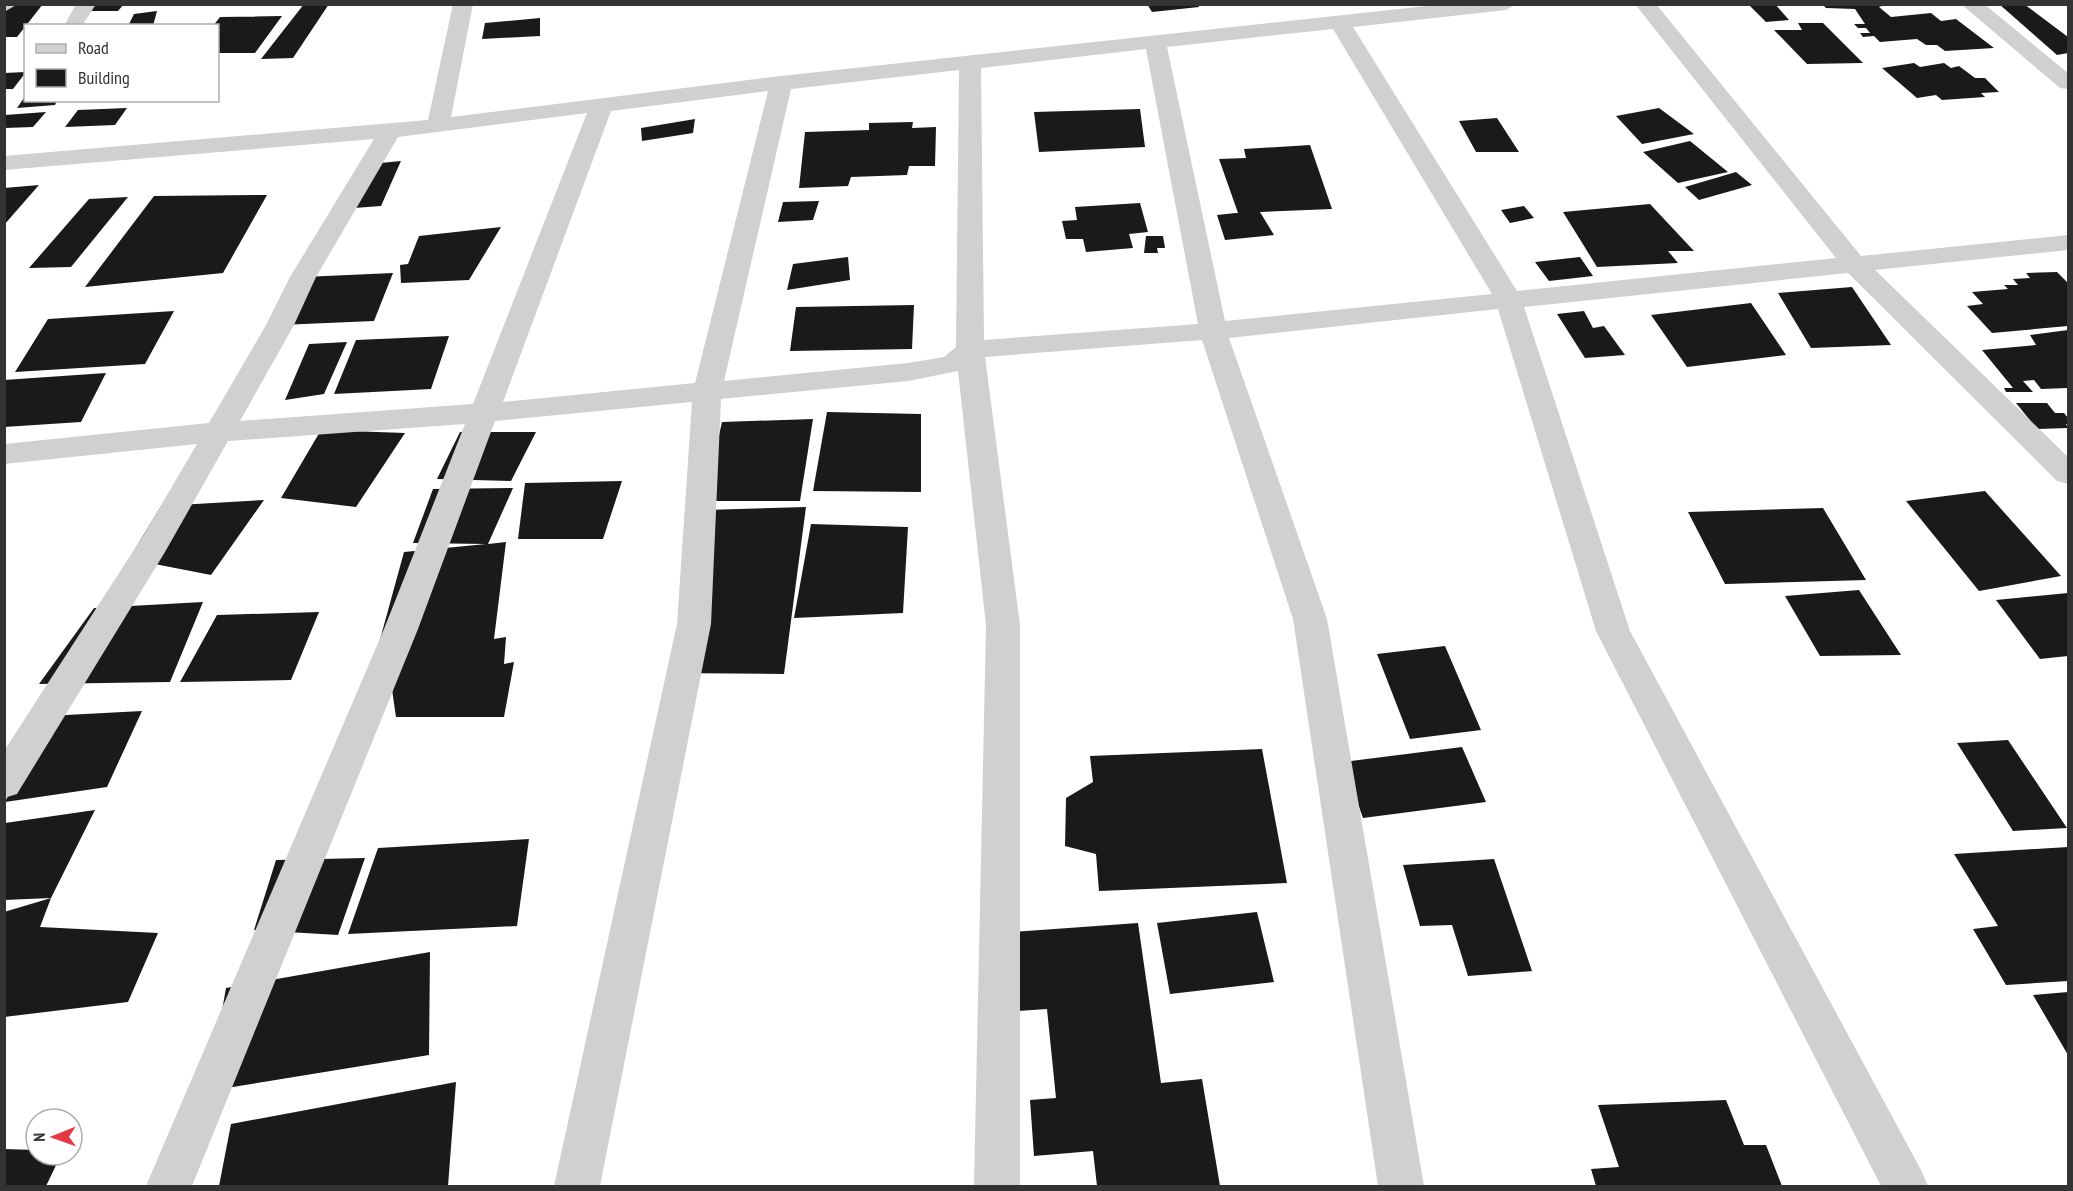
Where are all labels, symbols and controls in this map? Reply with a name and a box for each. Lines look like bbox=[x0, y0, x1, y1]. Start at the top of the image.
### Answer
legend bbox=[24, 24, 219, 102]
text: Road bbox=[78, 36, 109, 59]
text: Building bbox=[78, 66, 130, 89]
north arrow bbox=[24, 1107, 84, 1167]
text: N bbox=[29, 1133, 49, 1142]

